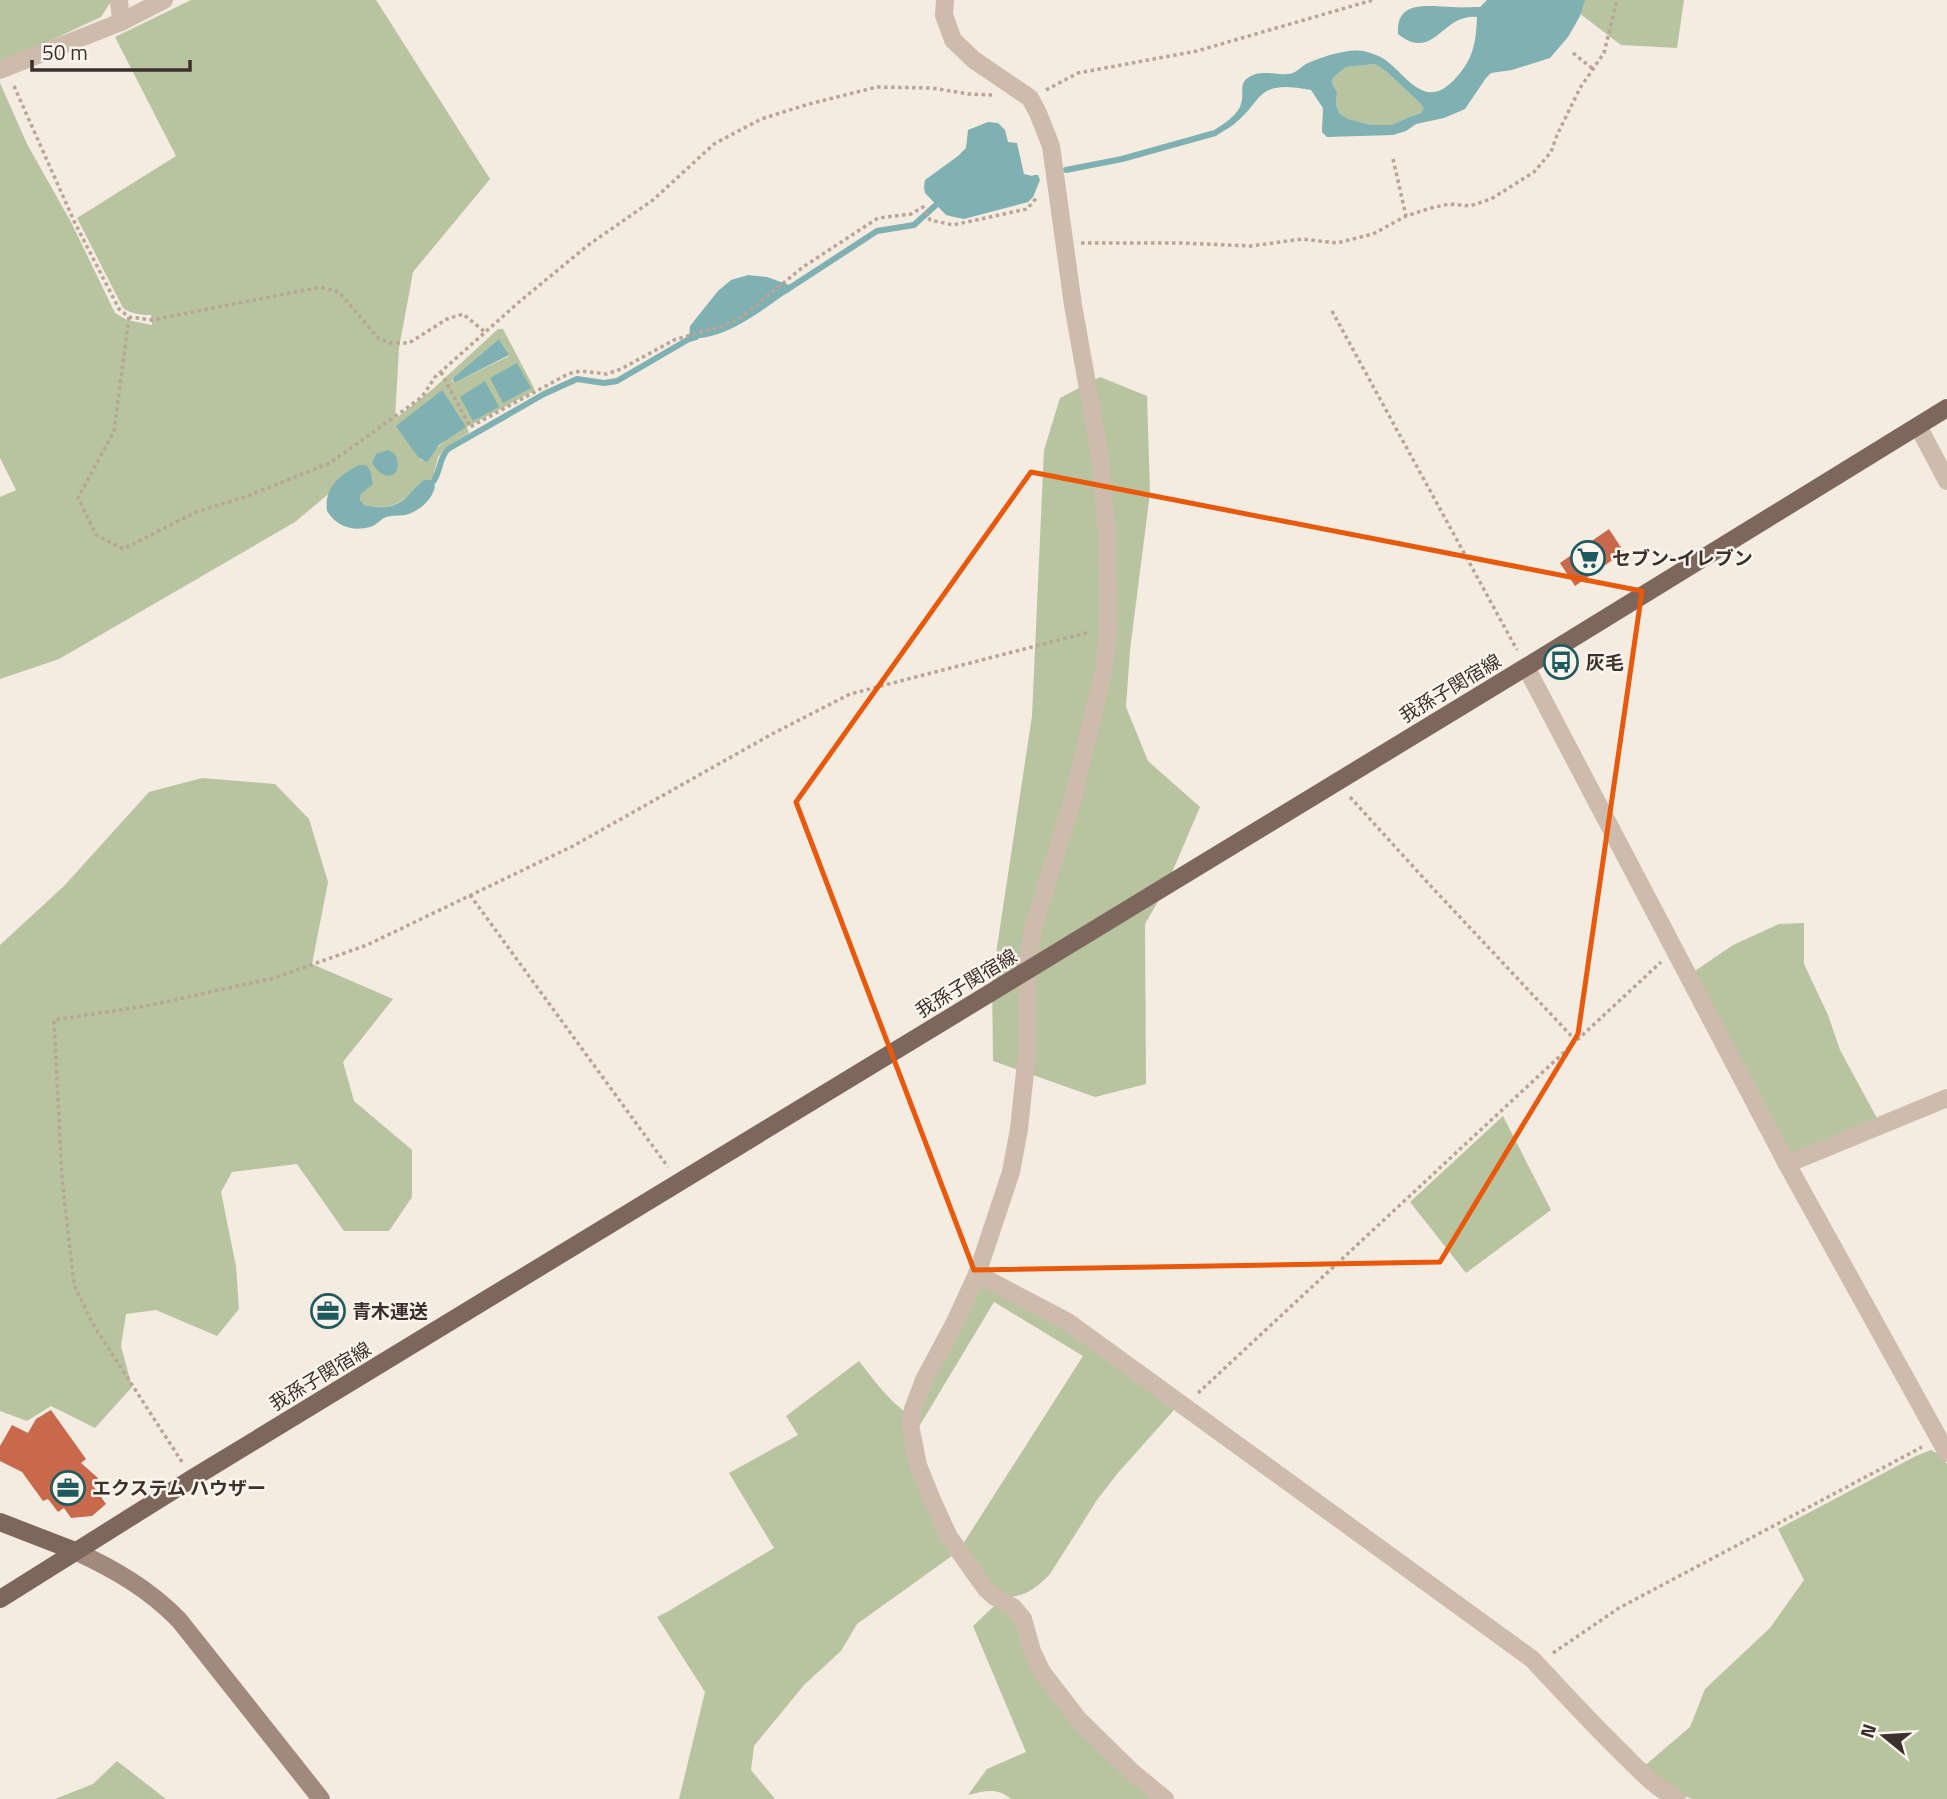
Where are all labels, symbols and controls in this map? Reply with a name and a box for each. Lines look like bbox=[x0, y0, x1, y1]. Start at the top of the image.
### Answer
scale bar bbox=[32, 28, 189, 72]
text: 50 m bbox=[42, 36, 88, 68]
supermarket icon: セブン-イレブン bbox=[1569, 539, 1607, 577]
place label: セブン-イレブン bbox=[1612, 543, 1753, 572]
bus stop icon: 灰毛 bbox=[1542, 643, 1580, 681]
street label: 我孫子関宿線 bbox=[1393, 646, 1506, 729]
place label: 灰毛 bbox=[1586, 647, 1624, 676]
street label: 我孫子関宿線 bbox=[909, 941, 1022, 1024]
office icon: 青木運送 bbox=[309, 1292, 347, 1330]
place label: 青木運送 bbox=[352, 1296, 428, 1325]
street label: 我孫子関宿線 bbox=[263, 1334, 376, 1417]
office icon: エクステム ハウザー bbox=[49, 1469, 87, 1507]
place label: エクステム ハウザー bbox=[92, 1473, 266, 1502]
north arrow bbox=[1849, 1701, 1919, 1771]
text: N bbox=[1852, 1720, 1883, 1741]

